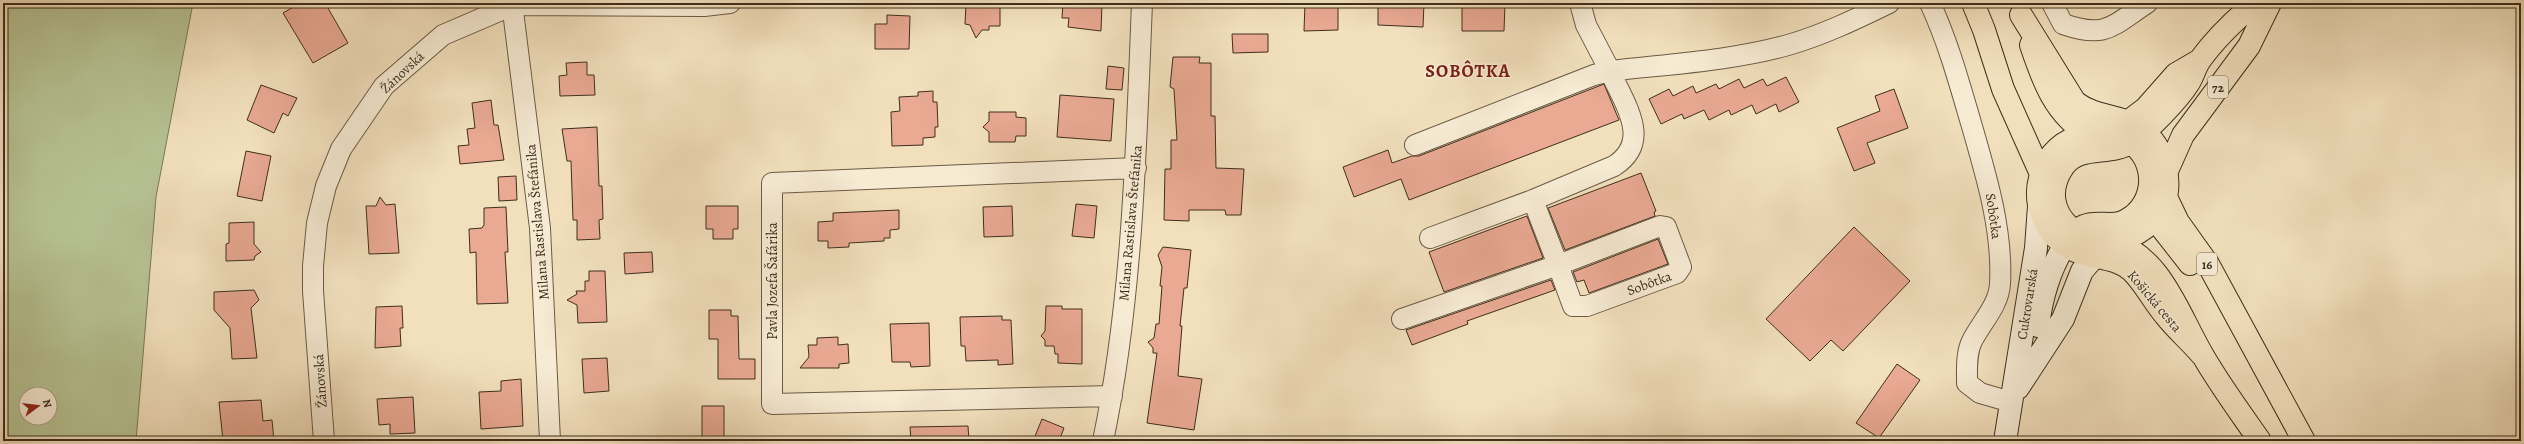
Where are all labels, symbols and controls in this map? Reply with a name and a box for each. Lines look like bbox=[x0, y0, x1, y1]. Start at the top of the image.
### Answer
street label: Žánovská bbox=[376, 47, 429, 98]
district label: SOBÔTKA bbox=[1425, 59, 1511, 83]
road number: 72 bbox=[2208, 76, 2228, 98]
street label: Milana Rastislava Štefánika bbox=[521, 143, 554, 301]
street label: Milana Rastislava Štefánika bbox=[1114, 144, 1147, 302]
street label: Sobôtka bbox=[1981, 192, 2006, 241]
street label: Pavla Jozefa Šafárika bbox=[763, 222, 782, 340]
road number: 16 bbox=[2197, 253, 2217, 275]
street label: Košická cesta bbox=[2123, 266, 2186, 337]
street label: Sobôtka bbox=[1624, 267, 1674, 300]
street label: Cukrovarská bbox=[2012, 267, 2043, 341]
street label: Žánovská bbox=[309, 353, 332, 409]
north arrow bbox=[18, 386, 58, 426]
text: N bbox=[39, 398, 55, 409]

